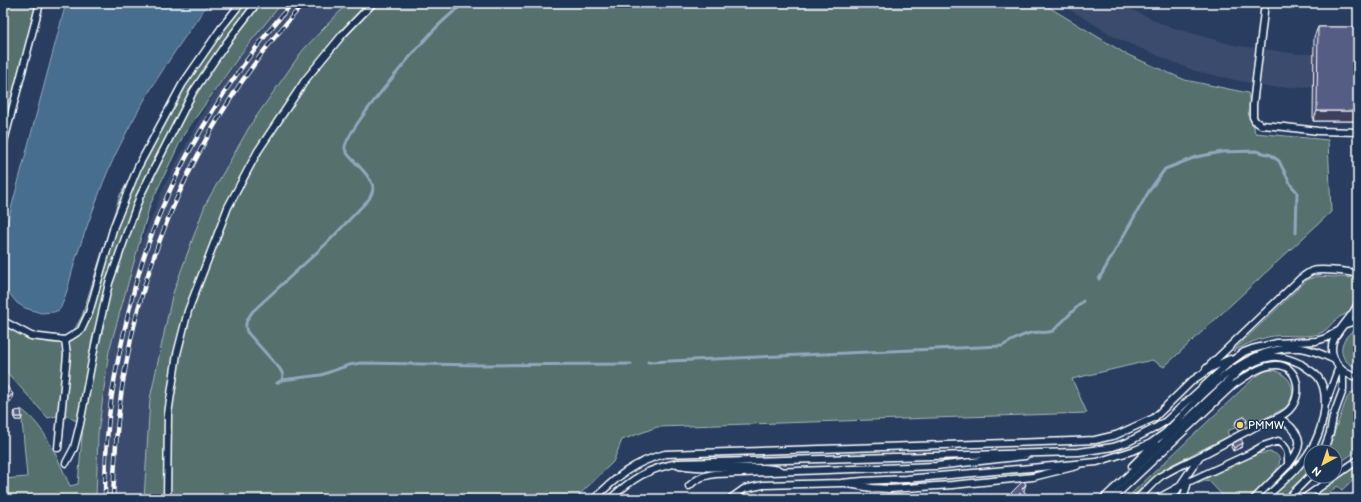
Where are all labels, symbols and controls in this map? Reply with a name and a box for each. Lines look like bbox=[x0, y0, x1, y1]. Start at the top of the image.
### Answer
place label: PMMW bbox=[1248, 419, 1284, 432]
marker: PMMW bbox=[1235, 420, 1245, 430]
north arrow bbox=[1303, 444, 1343, 484]
text: N bbox=[1310, 464, 1324, 479]

